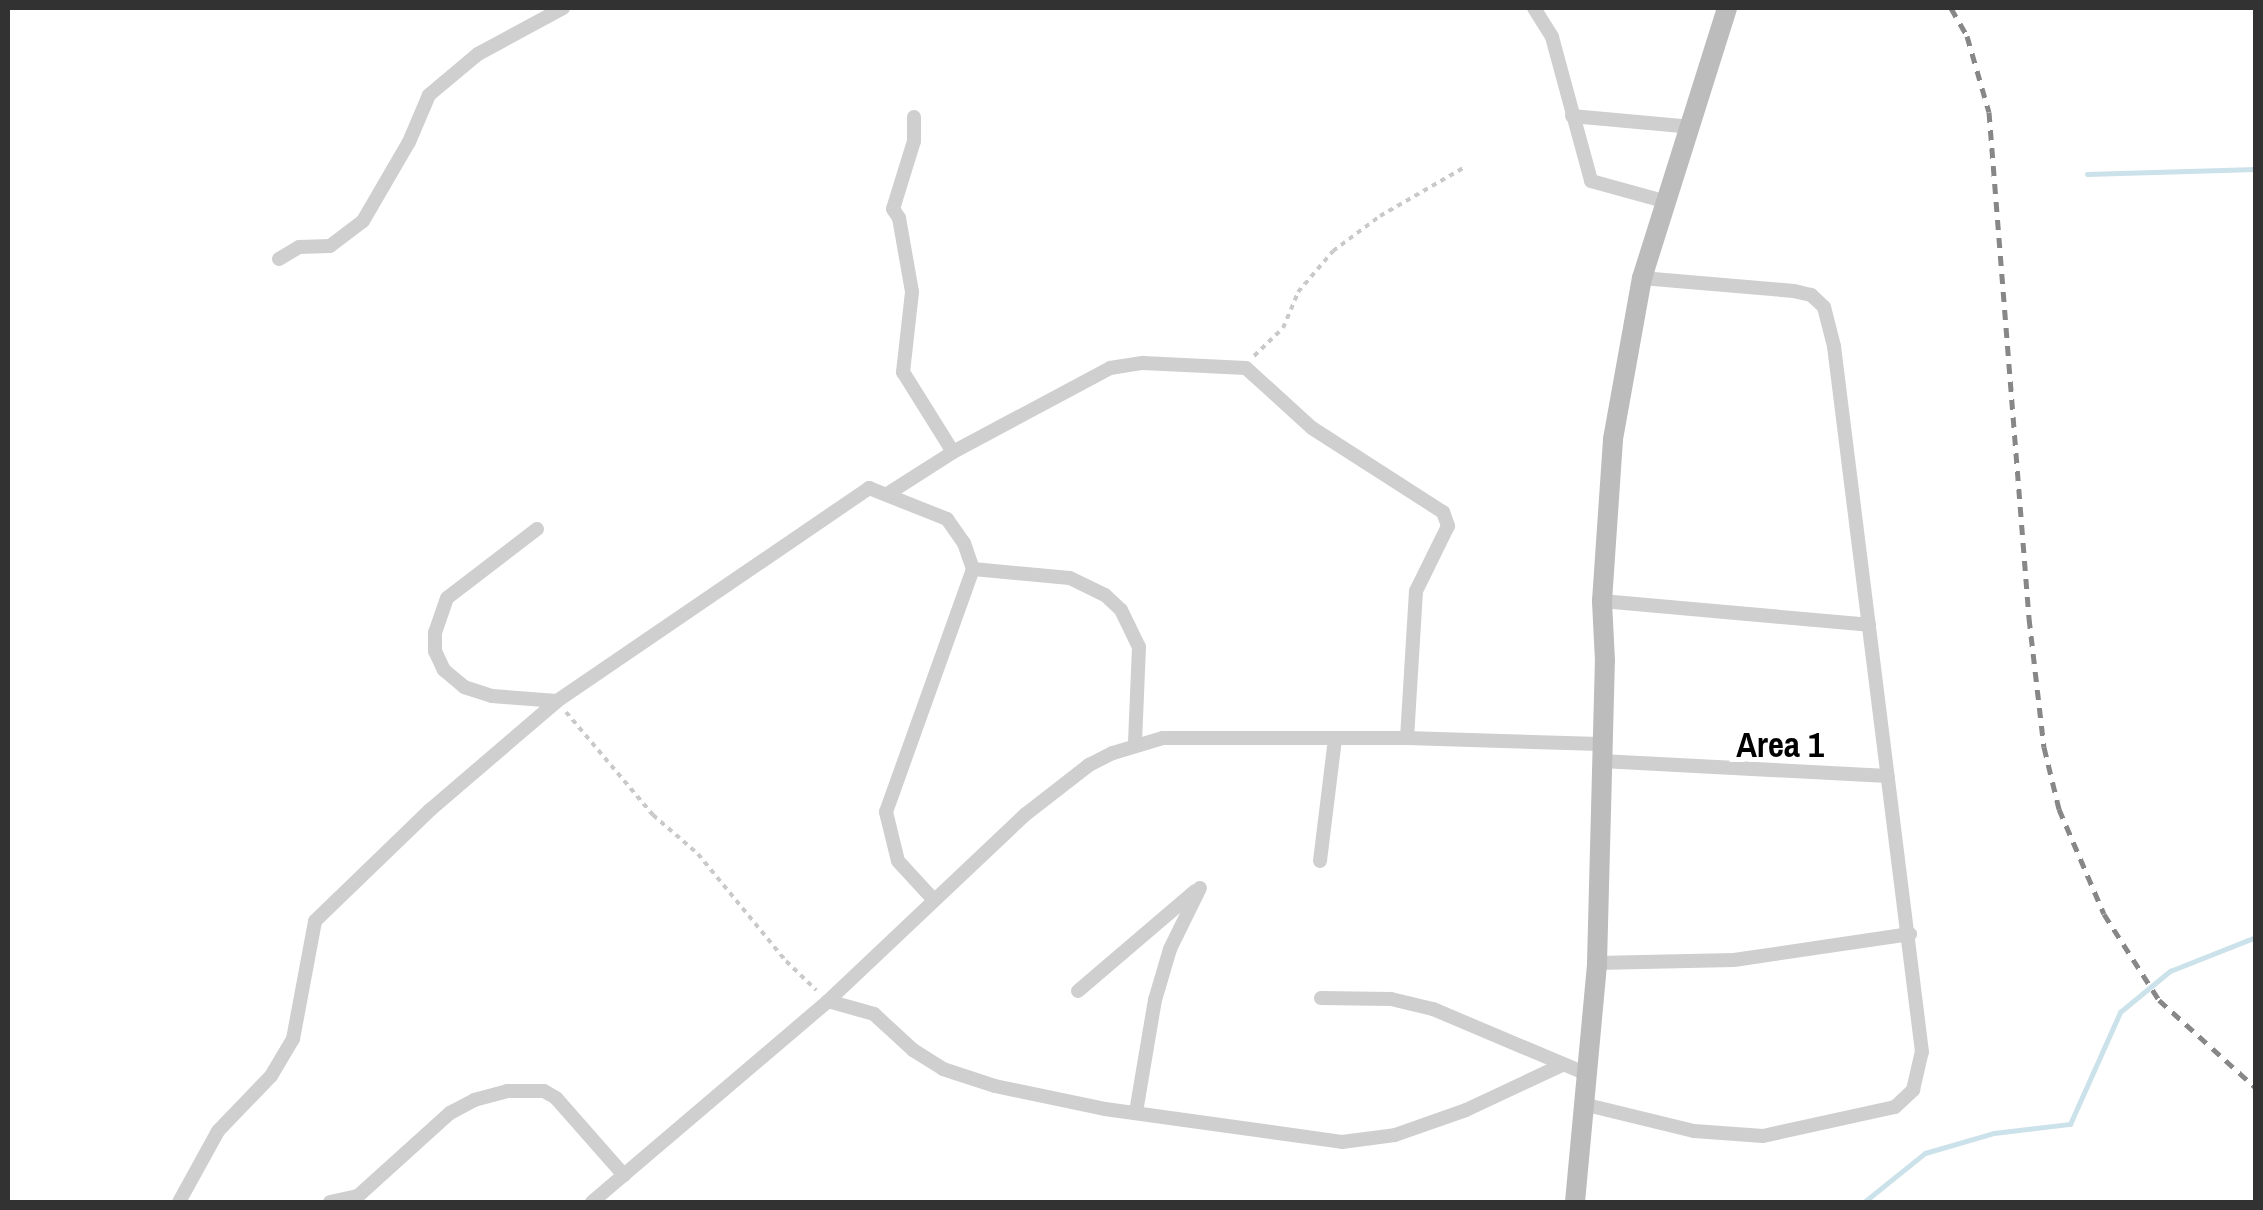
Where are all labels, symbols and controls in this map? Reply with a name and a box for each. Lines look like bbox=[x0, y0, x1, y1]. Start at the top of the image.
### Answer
district label: Area 1 bbox=[1736, 724, 1824, 766]

